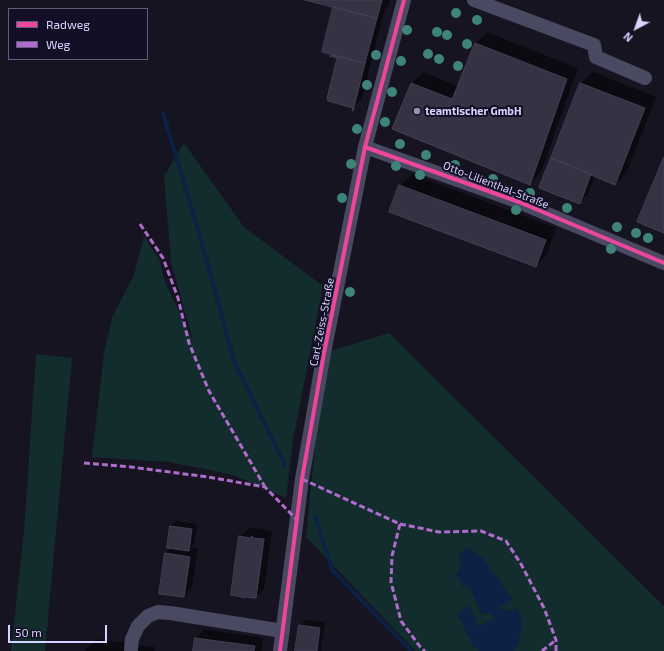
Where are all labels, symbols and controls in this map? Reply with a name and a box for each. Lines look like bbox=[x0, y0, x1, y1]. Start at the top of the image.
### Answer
legend bbox=[8, 8, 148, 60]
north arrow bbox=[616, 8, 656, 48]
text: Radweg bbox=[46, 17, 90, 31]
text: N bbox=[621, 30, 635, 45]
text: Weg bbox=[46, 37, 70, 51]
place label: teamtischer GmbH bbox=[425, 104, 522, 118]
marker: teamtischer GmbH bbox=[412, 106, 422, 116]
street label: Otto-Lilienthal-Straße bbox=[441, 159, 551, 211]
street label: Carl-Zeiss-Straße bbox=[307, 277, 337, 367]
scale bar bbox=[10, 617, 109, 643]
text: 50 m bbox=[15, 625, 42, 639]

